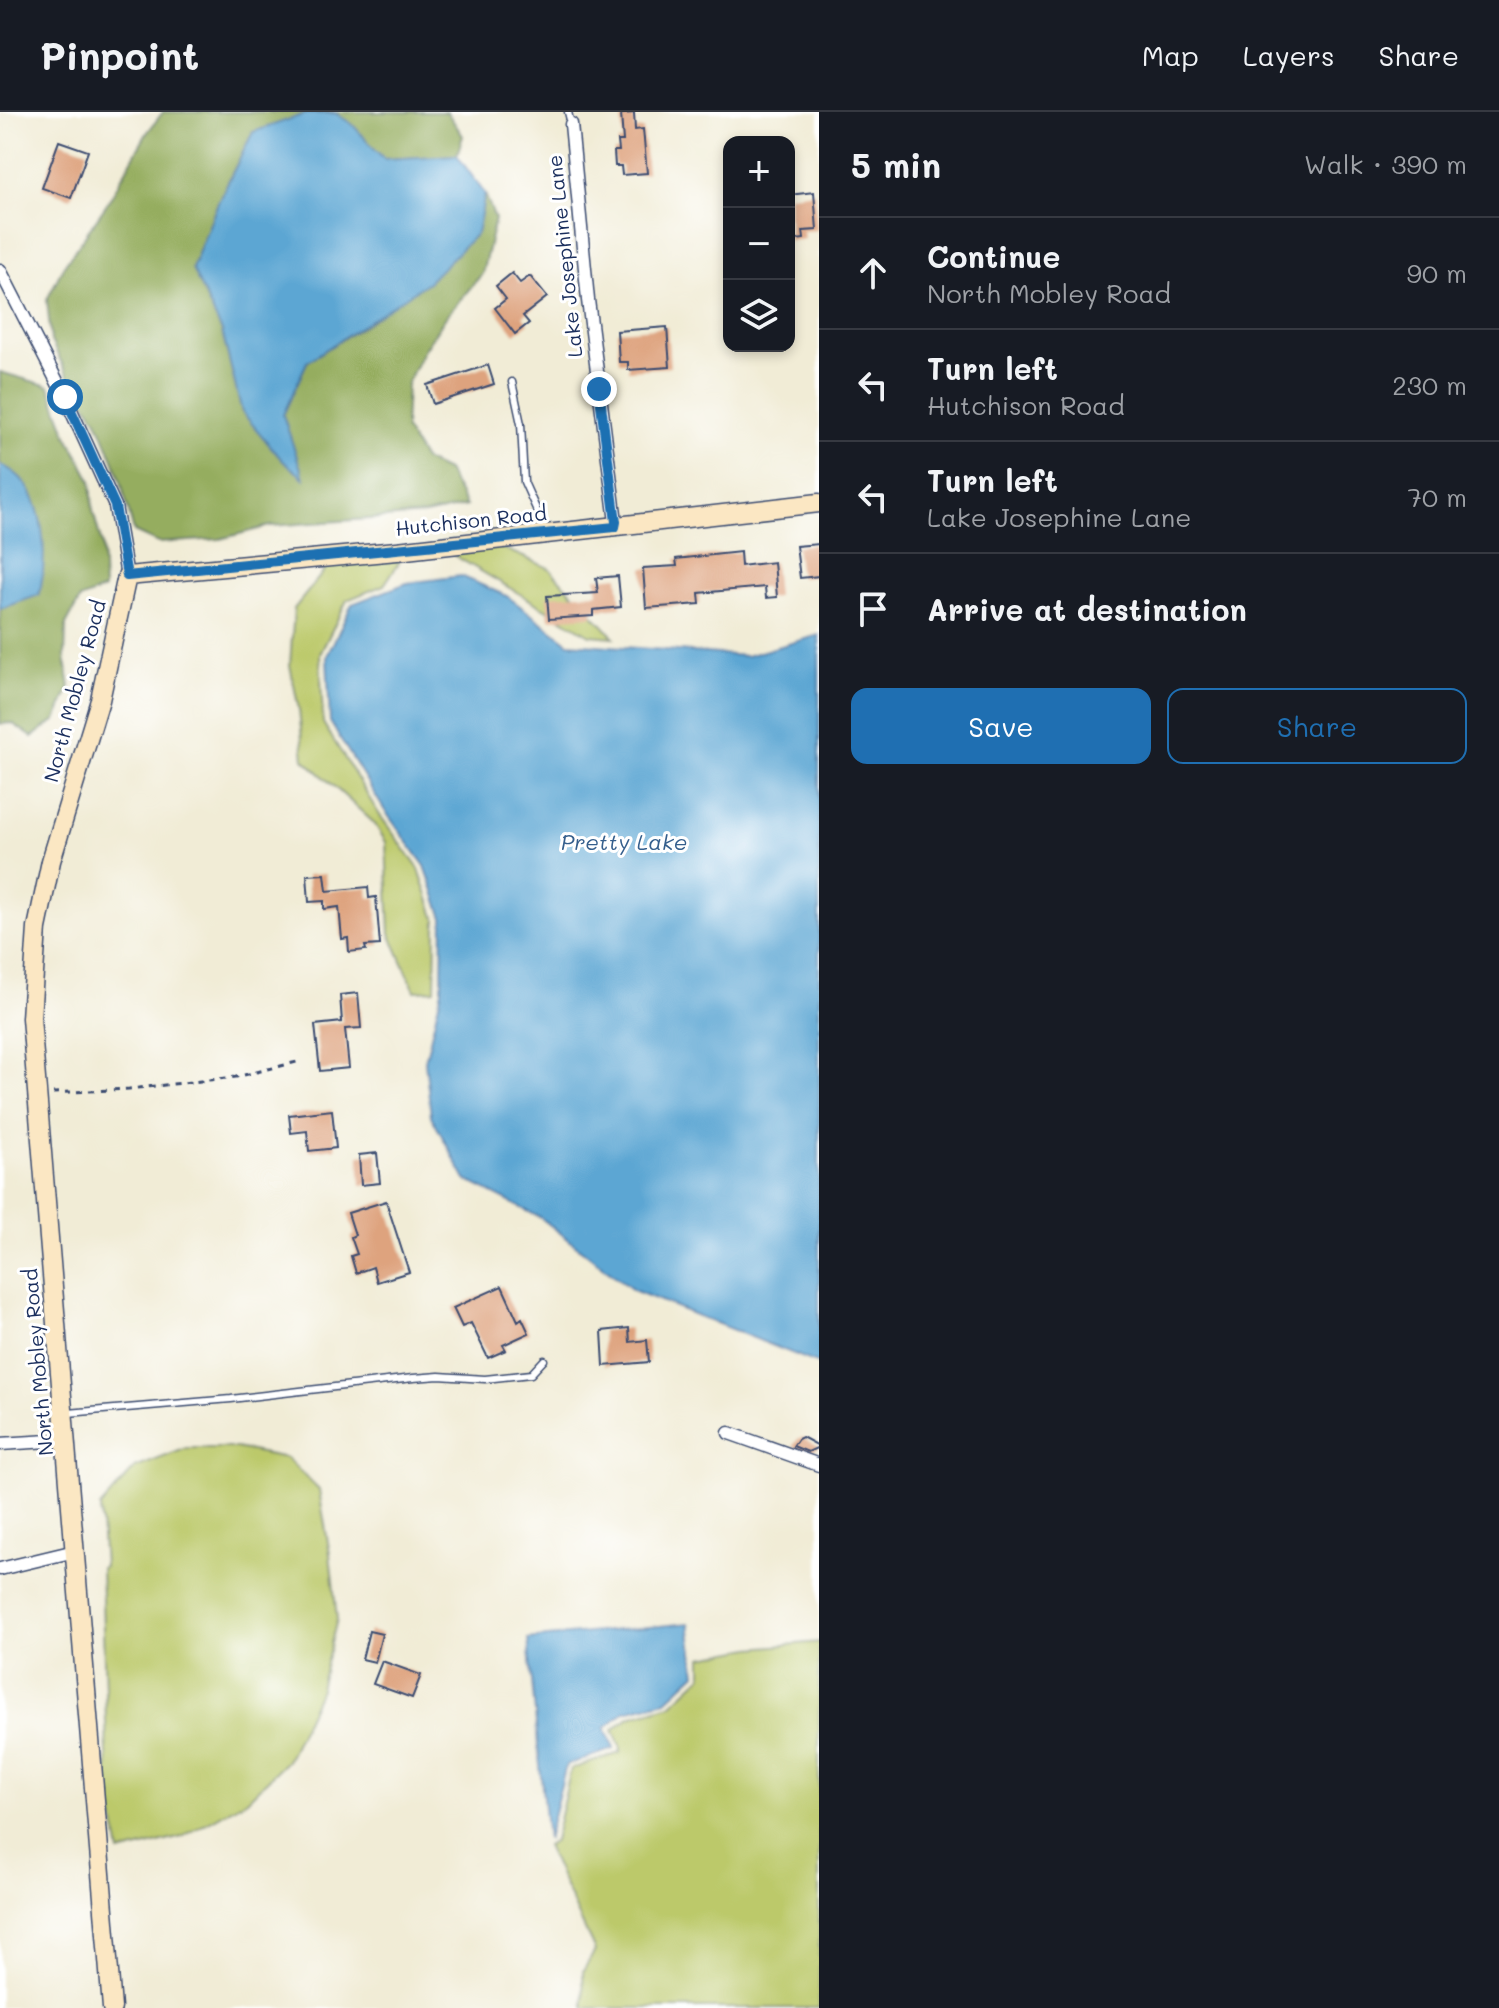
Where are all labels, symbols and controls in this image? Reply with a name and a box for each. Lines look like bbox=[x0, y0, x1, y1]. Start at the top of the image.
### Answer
text: Pinpoint bbox=[40, 30, 199, 80]
text: Map bbox=[1142, 37, 1199, 73]
text: Layers bbox=[1243, 37, 1335, 73]
text: Share bbox=[1379, 37, 1459, 73]
map controls bbox=[723, 136, 795, 352]
button: + bbox=[723, 136, 795, 208]
text: 5 min bbox=[851, 142, 941, 187]
text: Walk · 390 m bbox=[1304, 147, 1467, 181]
street label: Lake Josephine Lane bbox=[540, 154, 588, 359]
button: − bbox=[723, 208, 795, 280]
text: Continue bbox=[927, 236, 1060, 276]
icon: ahead bbox=[851, 251, 895, 295]
text: 90 m bbox=[1407, 256, 1467, 290]
text: North Mobley Road bbox=[927, 276, 1171, 310]
button: layers bbox=[723, 280, 795, 352]
text: Turn left bbox=[927, 348, 1058, 388]
icon: left bbox=[851, 363, 895, 407]
text: 230 m bbox=[1392, 368, 1467, 402]
route end bbox=[581, 371, 617, 407]
route start bbox=[47, 379, 83, 415]
text: Hutchison Road bbox=[927, 388, 1125, 422]
text: Turn left bbox=[927, 460, 1058, 500]
icon: left bbox=[851, 475, 895, 519]
text: 70 m bbox=[1407, 480, 1467, 514]
street label: Hutchison Road bbox=[394, 499, 548, 541]
text: Lake Josephine Lane bbox=[927, 500, 1191, 534]
icon: arrive bbox=[851, 587, 895, 631]
text: Arrive at destination bbox=[927, 589, 1247, 629]
street label: North Mobley Road bbox=[37, 597, 111, 785]
button: Save bbox=[851, 688, 1151, 764]
button: Share bbox=[1167, 688, 1467, 764]
water label: Pretty Lake bbox=[561, 827, 687, 856]
street label: North Mobley Road bbox=[16, 1267, 58, 1457]

